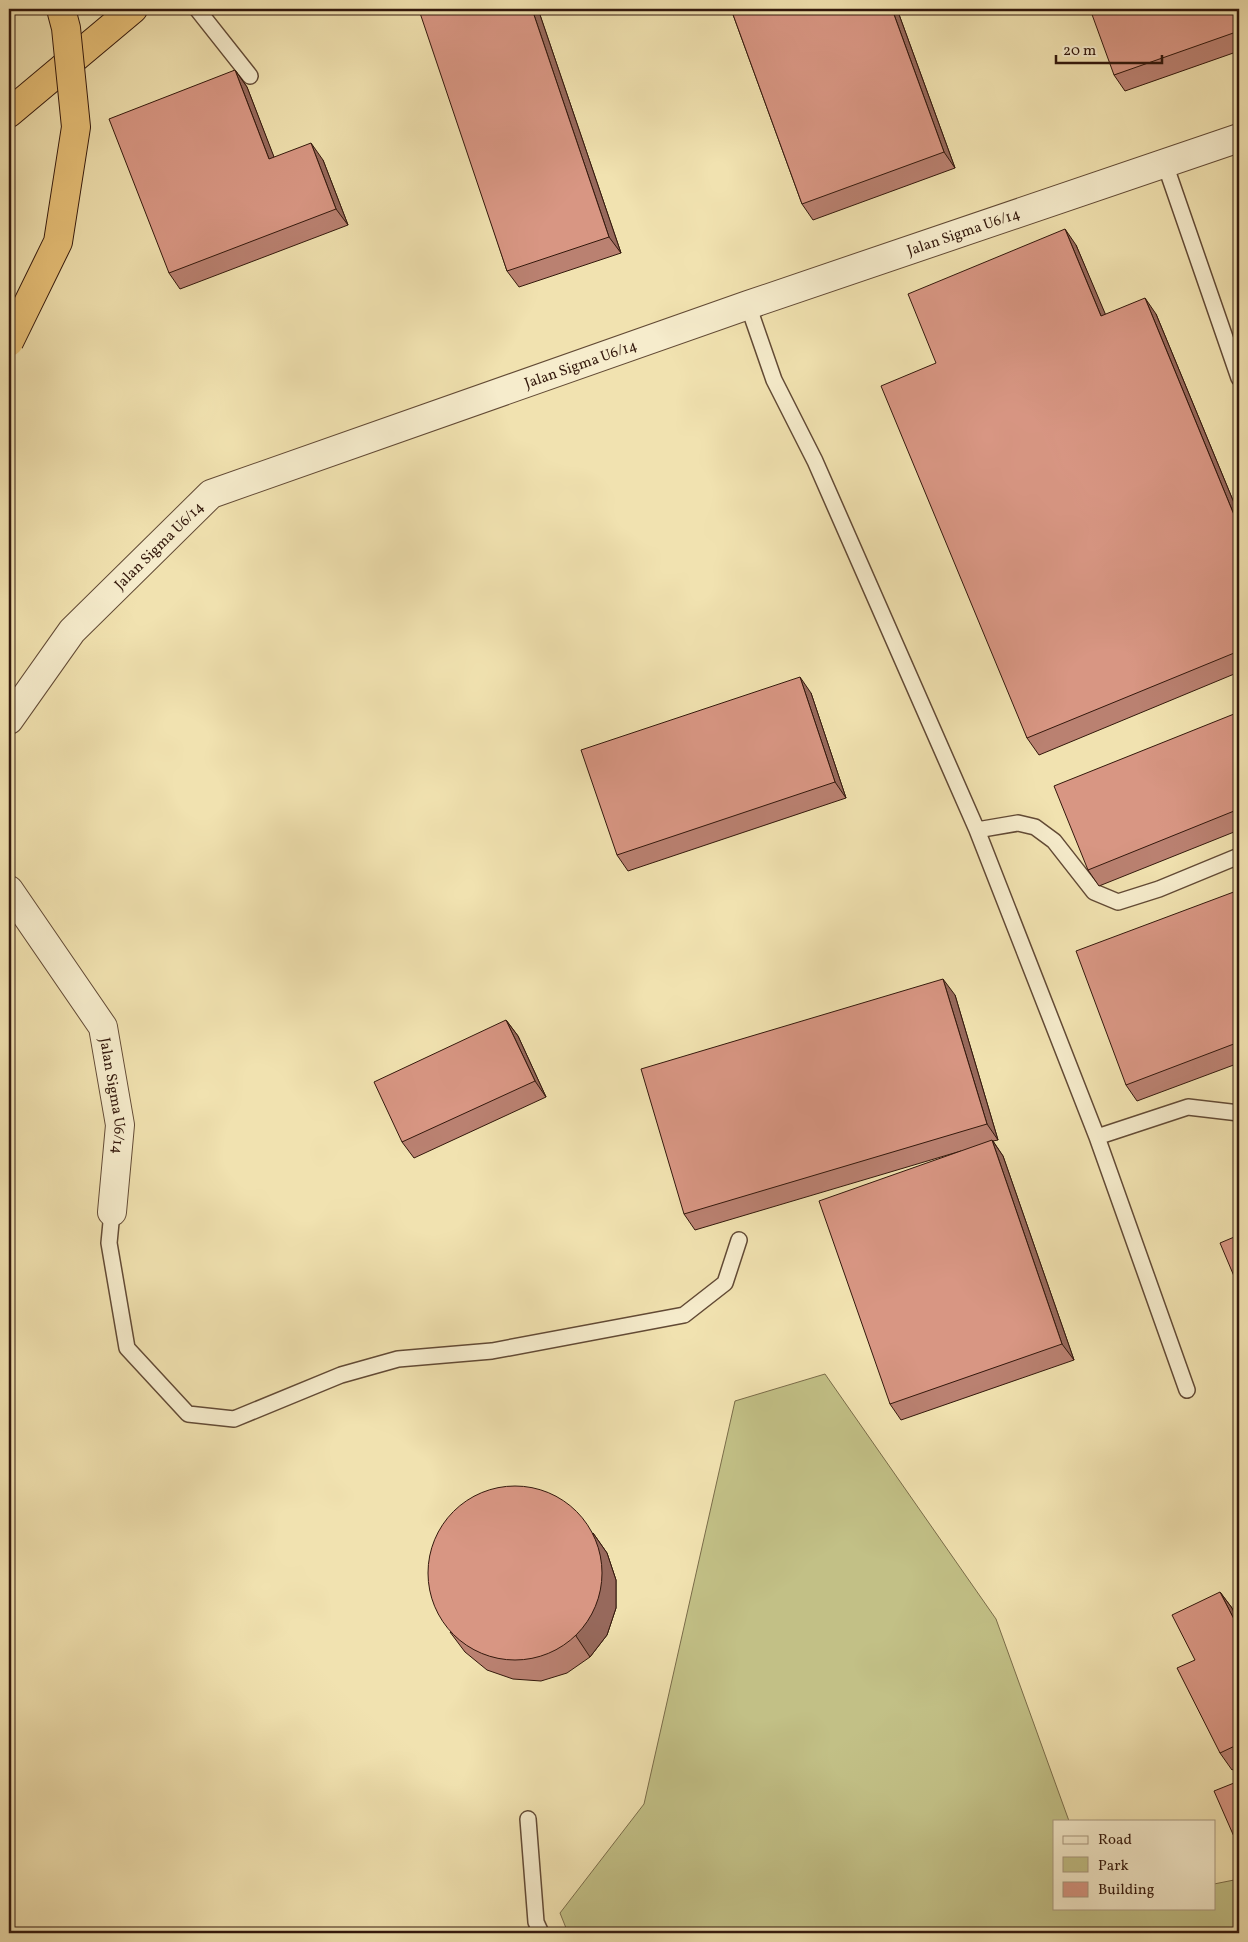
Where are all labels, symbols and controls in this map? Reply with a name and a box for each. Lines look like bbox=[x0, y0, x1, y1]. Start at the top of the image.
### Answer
scale bar bbox=[1056, 32, 1162, 64]
text: 20 m bbox=[1063, 41, 1096, 62]
street label: Jalan Sigma U6/14 bbox=[905, 204, 1023, 262]
street label: Jalan Sigma U6/14 bbox=[522, 336, 640, 395]
street label: Jalan Sigma U6/14 bbox=[110, 497, 209, 595]
street label: Jalan Sigma U6/14 bbox=[93, 1036, 129, 1155]
legend bbox=[1053, 1820, 1216, 1910]
text: Road bbox=[1098, 1830, 1132, 1851]
text: Park bbox=[1098, 1856, 1129, 1877]
text: Building bbox=[1098, 1880, 1155, 1901]

